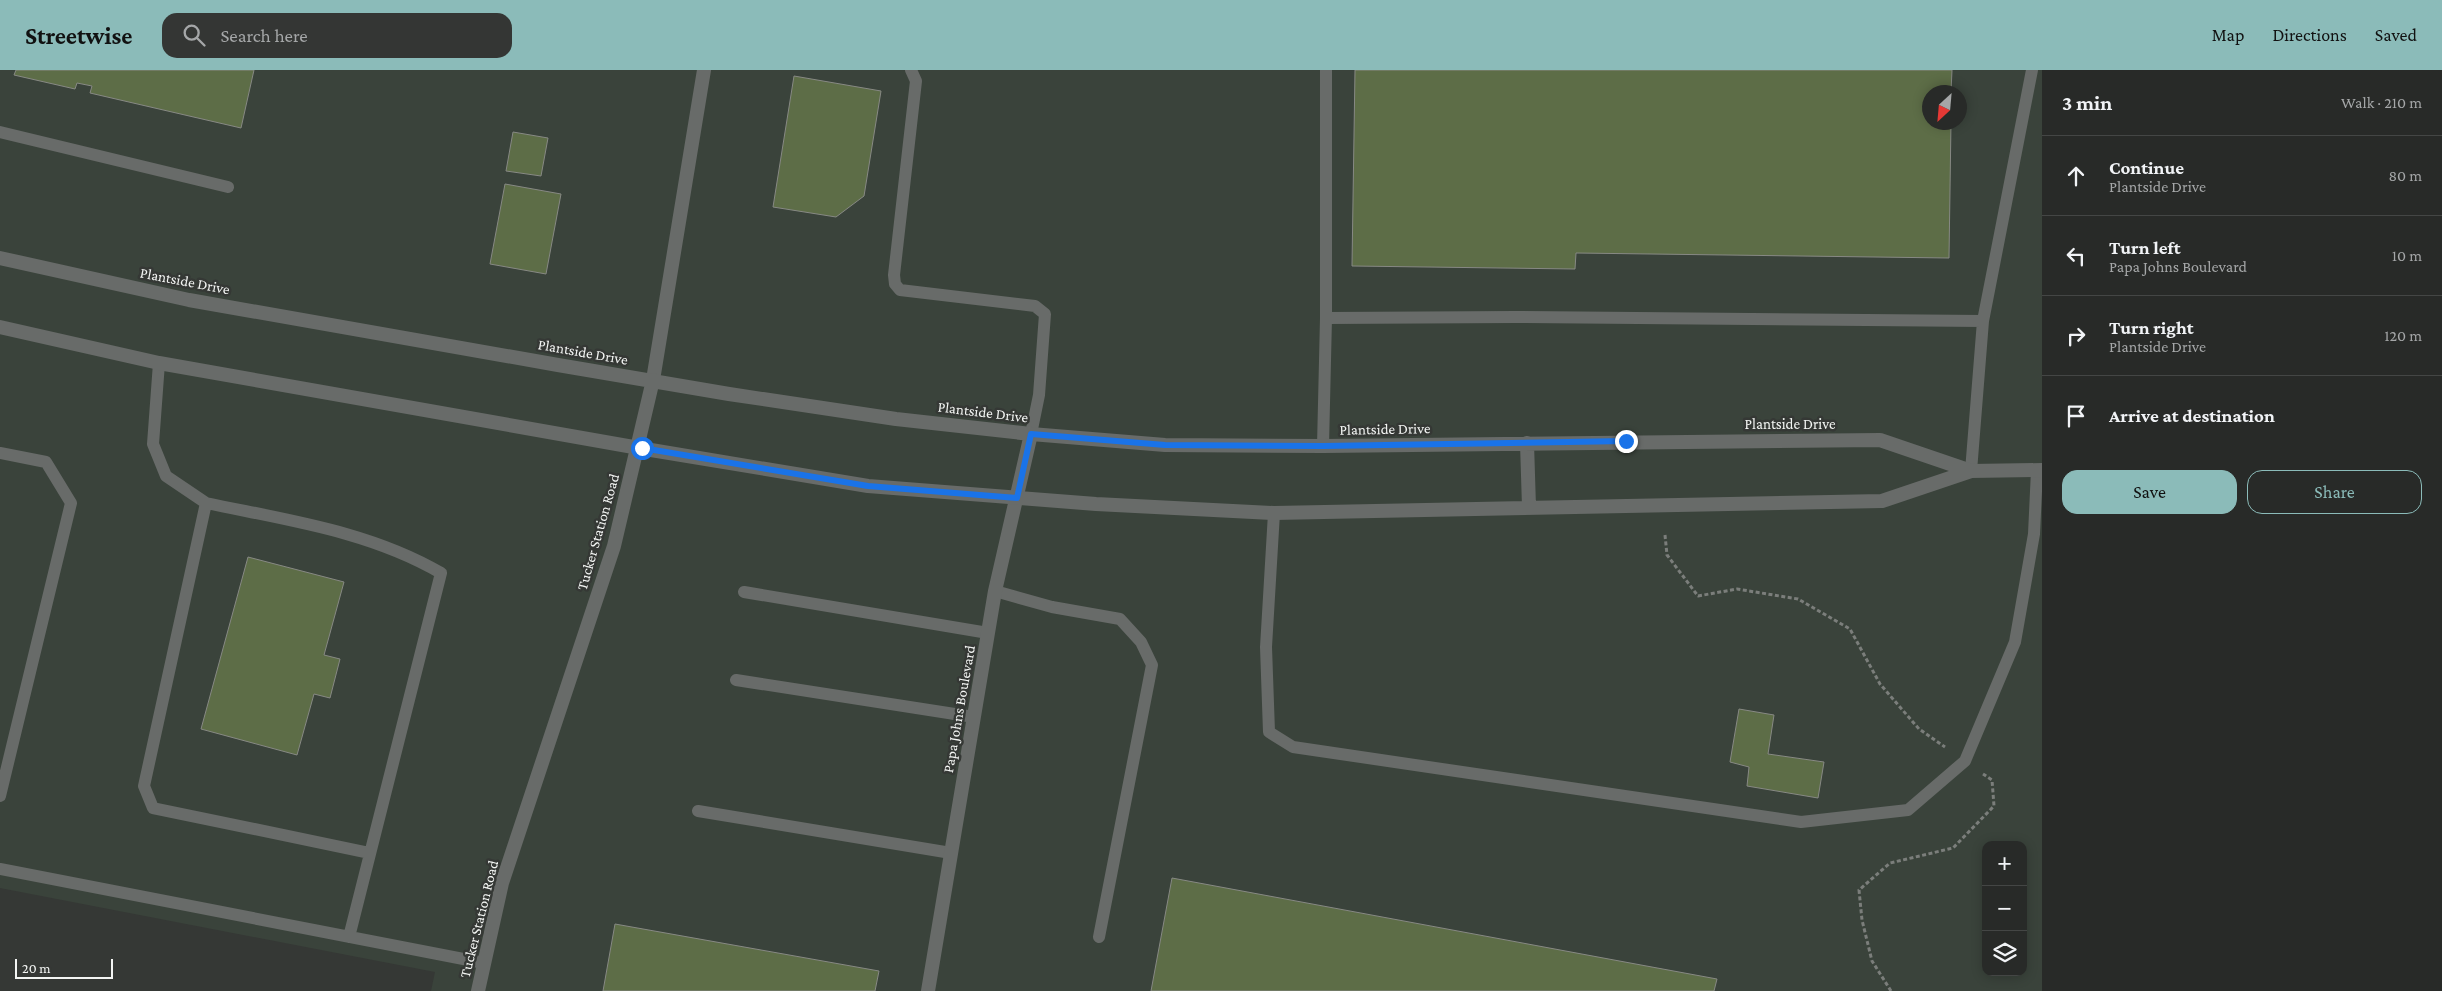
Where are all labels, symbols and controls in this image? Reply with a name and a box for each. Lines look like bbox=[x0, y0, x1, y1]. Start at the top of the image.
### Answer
search box bbox=[162, 13, 512, 58]
icon: search bbox=[180, 21, 208, 49]
text: Streetwise bbox=[25, 22, 132, 49]
text: Search here bbox=[220, 25, 308, 46]
text: Map bbox=[2212, 25, 2244, 45]
text: Directions bbox=[2272, 25, 2347, 45]
text: Saved bbox=[2375, 25, 2417, 45]
north arrow bbox=[1922, 85, 1967, 130]
text: 3 min bbox=[2062, 91, 2112, 115]
text: Walk · 210 m bbox=[2341, 94, 2422, 111]
text: Continue bbox=[2109, 157, 2184, 178]
icon: ahead bbox=[2062, 162, 2090, 190]
text: 80 m bbox=[2388, 167, 2422, 184]
text: Plantside Drive bbox=[2109, 178, 2206, 195]
text: Turn left bbox=[2109, 237, 2181, 258]
icon: left bbox=[2062, 242, 2090, 270]
text: 10 m bbox=[2392, 247, 2422, 264]
text: Papa Johns Boulevard bbox=[2109, 258, 2247, 275]
street label: Plantside Drive bbox=[139, 264, 232, 298]
text: Turn right bbox=[2109, 317, 2194, 338]
icon: right bbox=[2062, 322, 2090, 350]
text: 120 m bbox=[2384, 327, 2422, 344]
street label: Plantside Drive bbox=[537, 336, 630, 368]
text: Plantside Drive bbox=[2109, 338, 2206, 355]
street label: Plantside Drive bbox=[937, 399, 1030, 426]
icon: arrive bbox=[2062, 402, 2090, 430]
text: Arrive at destination bbox=[2109, 405, 2275, 426]
street label: Plantside Drive bbox=[1744, 416, 1836, 432]
street label: Plantside Drive bbox=[1339, 420, 1431, 438]
route end bbox=[1615, 430, 1638, 453]
route start bbox=[631, 437, 654, 460]
button: Save bbox=[2062, 470, 2237, 514]
button: Share bbox=[2247, 470, 2422, 514]
street label: Tucker Station Road bbox=[574, 472, 622, 592]
street label: Papa Johns Boulevard bbox=[940, 644, 979, 774]
map controls bbox=[1982, 841, 2027, 976]
button: + bbox=[1982, 841, 2027, 886]
street label: Tucker Station Road bbox=[457, 859, 501, 979]
button: − bbox=[1982, 886, 2027, 931]
button: layers bbox=[1982, 931, 2027, 976]
scale bar bbox=[15, 956, 112, 979]
text: 20 m bbox=[22, 960, 50, 976]

